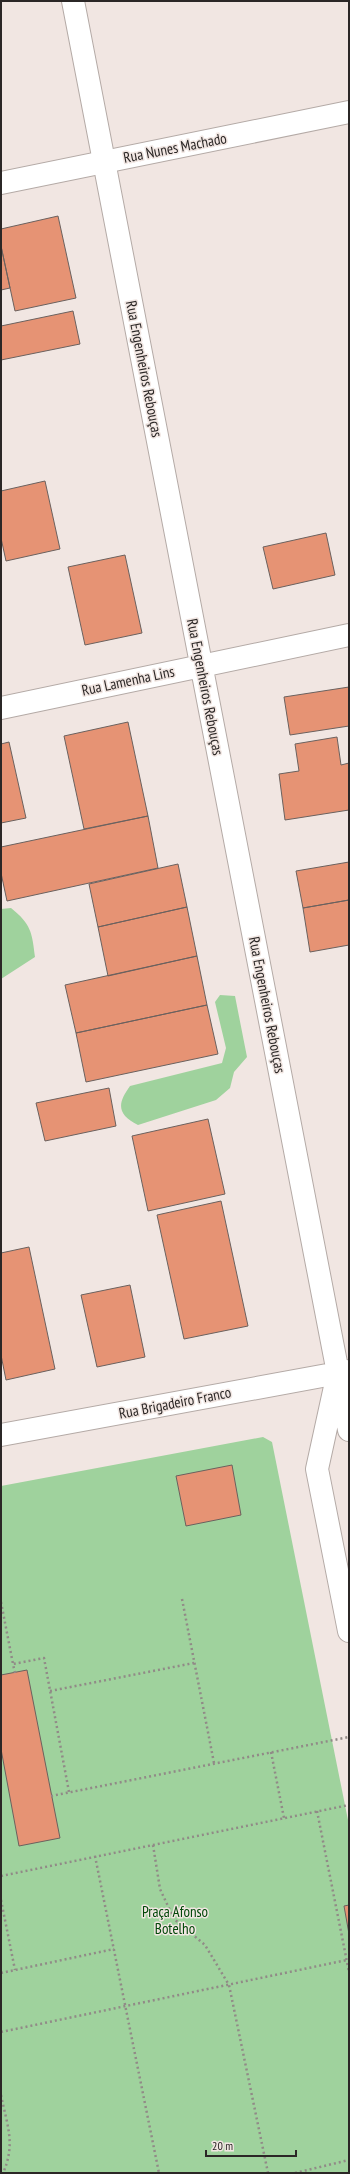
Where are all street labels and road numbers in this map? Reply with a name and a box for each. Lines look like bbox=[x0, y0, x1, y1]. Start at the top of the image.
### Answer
street label: Rua Nunes Machado bbox=[122, 128, 228, 167]
street label: Rua Engenheiros Rebouças bbox=[122, 299, 167, 439]
street label: Rua Engenheiros Rebouças bbox=[183, 617, 228, 757]
street label: Rua Lamenha Lins bbox=[80, 661, 176, 700]
street label: Rua Engenheiros Rebouças bbox=[245, 935, 290, 1075]
street label: Rua Brigadeiro Franco bbox=[117, 1382, 233, 1423]

